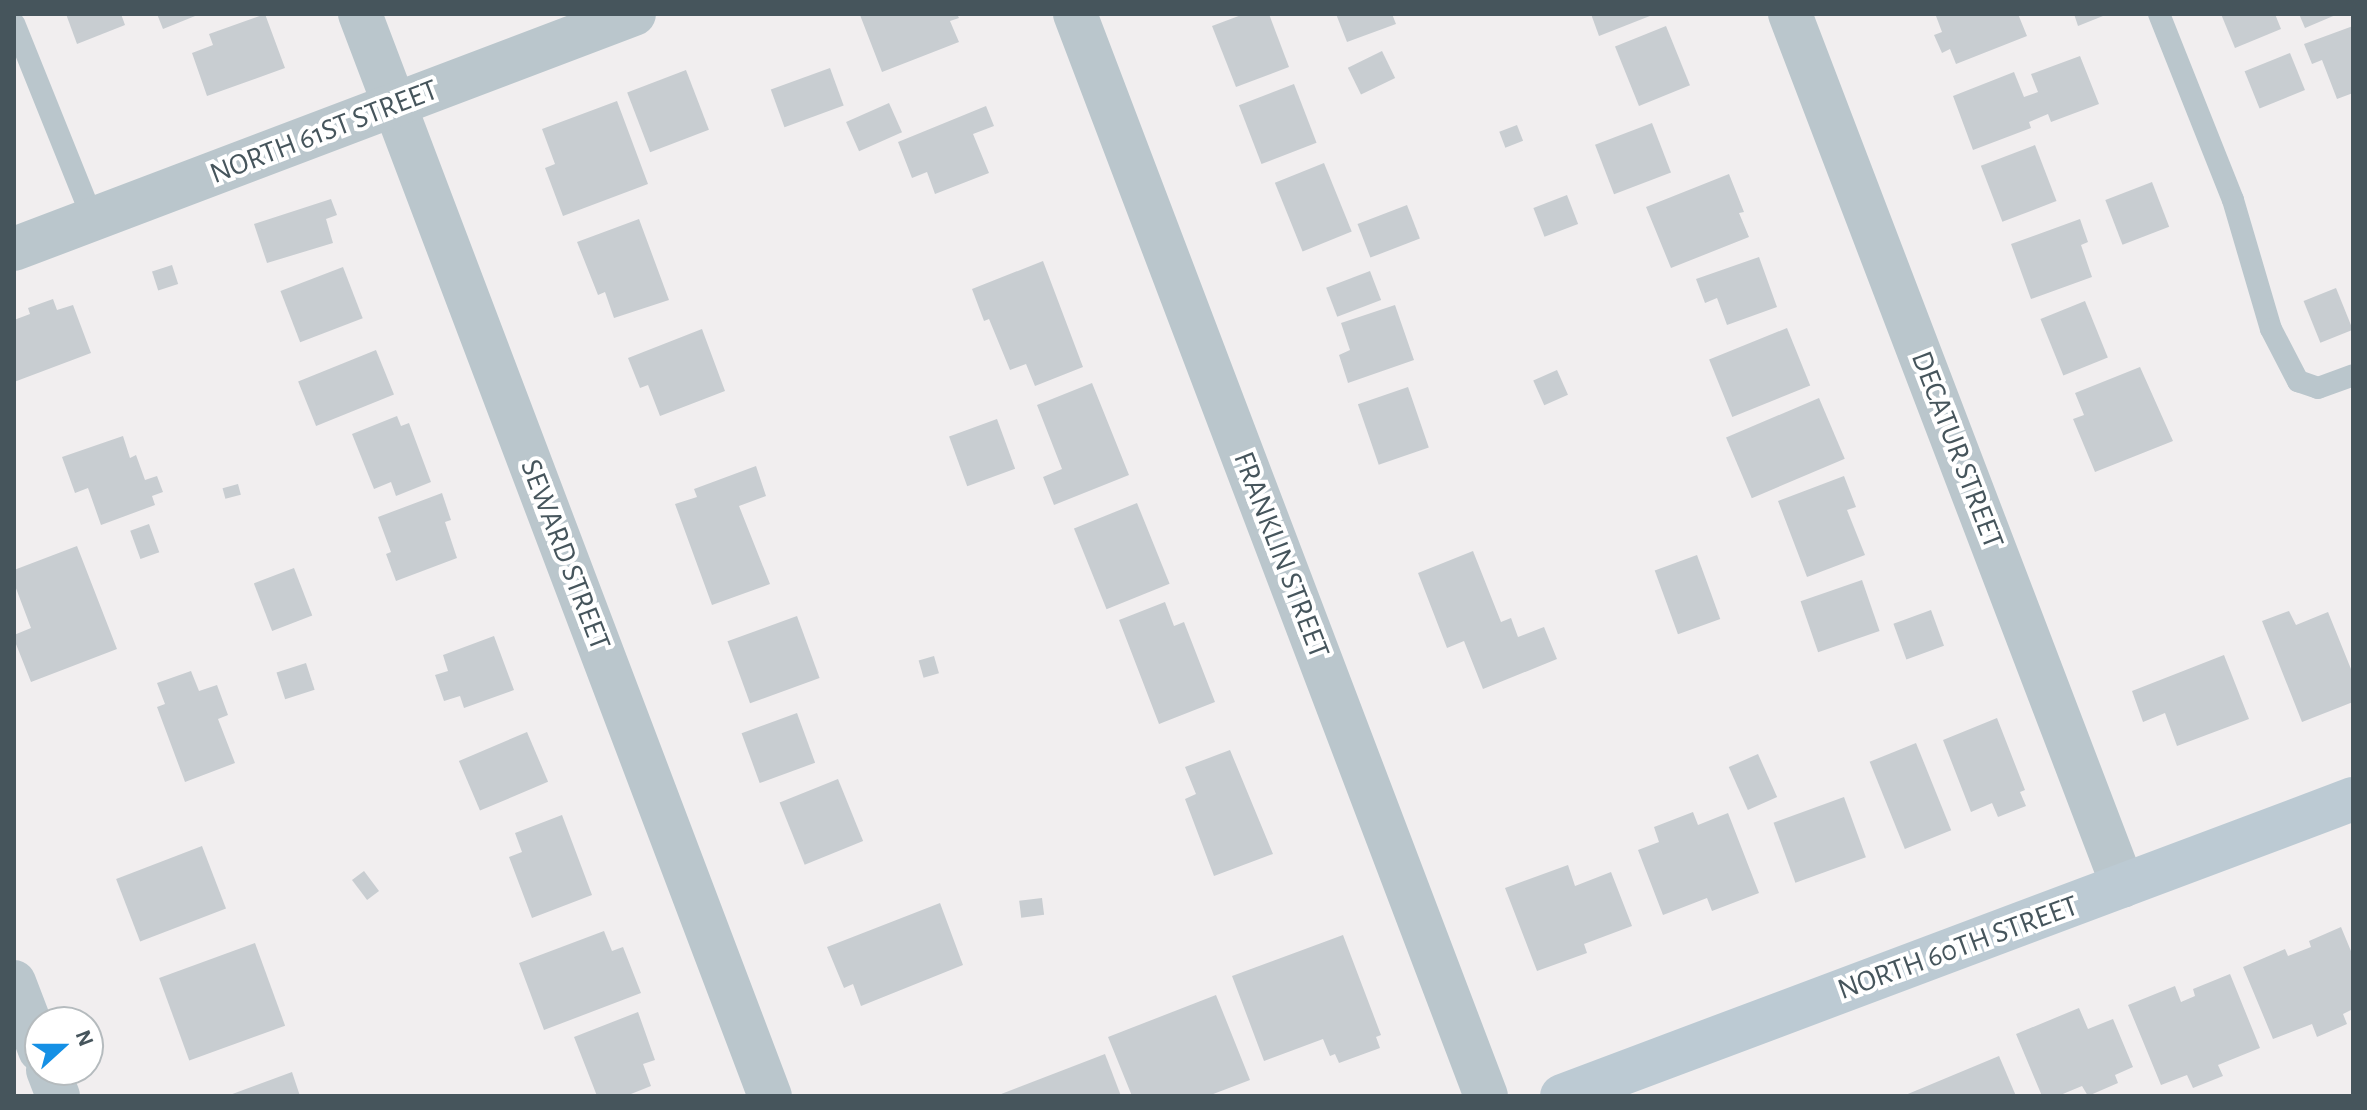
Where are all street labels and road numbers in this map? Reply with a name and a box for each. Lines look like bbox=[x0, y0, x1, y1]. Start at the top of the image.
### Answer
street label: NORTH 61ST STREET bbox=[205, 72, 443, 192]
street label: DECATUR STREET bbox=[1903, 346, 2011, 554]
street label: FRANKLIN STREET bbox=[1225, 447, 1337, 663]
street label: SEWARD STREET bbox=[512, 454, 618, 656]
street label: NORTH 60TH STREET bbox=[1833, 888, 2083, 1008]

